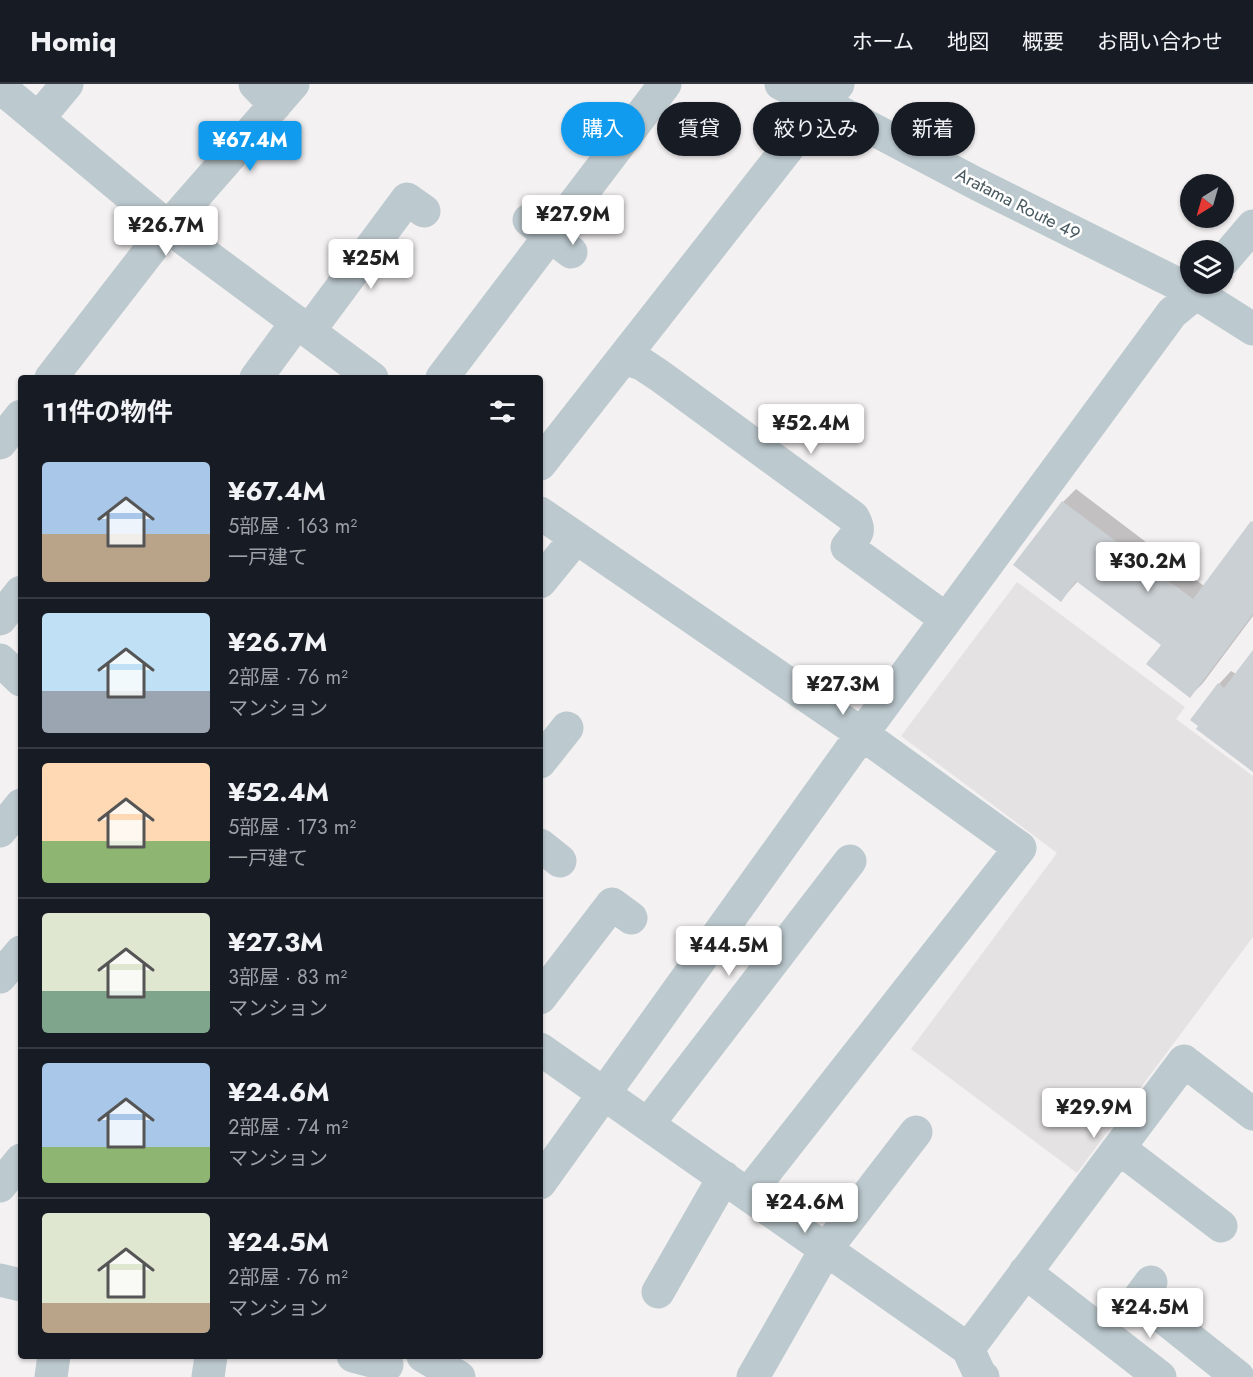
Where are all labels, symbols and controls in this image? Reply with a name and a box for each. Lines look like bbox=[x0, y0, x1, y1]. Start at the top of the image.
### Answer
text: Homiq bbox=[30, 21, 117, 62]
text: ホーム bbox=[852, 27, 914, 57]
text: 地図 bbox=[947, 27, 989, 57]
text: 概要 bbox=[1022, 27, 1064, 57]
text: お問い合わせ bbox=[1097, 27, 1223, 57]
chip: 購入 bbox=[561, 102, 645, 156]
chip: 賃貸 bbox=[657, 102, 741, 156]
chip: 絞り込み bbox=[753, 102, 879, 156]
chip: 新着 bbox=[891, 102, 975, 156]
pin: ¥67.4M bbox=[201, 121, 299, 172]
text: ¥67.4M bbox=[212, 126, 288, 155]
street label: Aratama Route 49 bbox=[951, 161, 1085, 247]
north arrow bbox=[1180, 174, 1234, 228]
map controls bbox=[1180, 174, 1234, 294]
pin: ¥27.9M bbox=[524, 195, 622, 246]
text: ¥27.9M bbox=[536, 200, 610, 229]
pin: ¥26.7M bbox=[117, 206, 215, 257]
text: ¥26.7M bbox=[128, 211, 204, 240]
pin: ¥25M bbox=[335, 239, 407, 290]
button: layers bbox=[1180, 240, 1234, 294]
text: ¥25M bbox=[342, 244, 400, 273]
text: 11件の物件 bbox=[42, 393, 172, 431]
icon: filters bbox=[486, 395, 519, 428]
pin: ¥52.4M bbox=[762, 404, 860, 455]
text: ¥52.4M bbox=[772, 409, 850, 438]
text: ¥67.4M bbox=[228, 472, 326, 510]
icon: home bbox=[90, 486, 162, 558]
text: 5部屋 · 163 m² bbox=[228, 512, 357, 541]
pin: ¥30.2M bbox=[1099, 542, 1197, 593]
text: 一戸建て bbox=[228, 543, 308, 572]
text: ¥30.2M bbox=[1110, 547, 1186, 576]
text: ¥26.7M bbox=[228, 623, 327, 661]
icon: home bbox=[90, 637, 162, 709]
text: 2部屋 · 76 m² bbox=[228, 663, 348, 692]
pin: ¥27.3M bbox=[794, 665, 892, 716]
text: ¥27.3M bbox=[806, 670, 880, 699]
text: マンション bbox=[228, 694, 328, 723]
text: ¥52.4M bbox=[228, 773, 329, 811]
icon: home bbox=[90, 787, 162, 859]
text: 5部屋 · 173 m² bbox=[228, 813, 356, 842]
text: 一戸建て bbox=[228, 844, 308, 873]
text: ¥27.3M bbox=[228, 923, 323, 961]
pin: ¥44.5M bbox=[680, 926, 778, 977]
text: ¥44.5M bbox=[690, 931, 768, 960]
icon: home bbox=[90, 937, 162, 1009]
text: 3部屋 · 83 m² bbox=[228, 963, 347, 992]
text: マンション bbox=[228, 994, 328, 1023]
text: ¥24.6M bbox=[228, 1073, 330, 1111]
icon: home bbox=[90, 1087, 162, 1159]
pin: ¥29.9M bbox=[1045, 1088, 1143, 1139]
text: ¥29.9M bbox=[1056, 1093, 1132, 1122]
text: 2部屋 · 74 m² bbox=[228, 1113, 348, 1142]
text: マンション bbox=[228, 1144, 328, 1173]
pin: ¥24.6M bbox=[756, 1183, 854, 1234]
text: ¥24.6M bbox=[766, 1188, 844, 1217]
text: ¥24.5M bbox=[228, 1223, 329, 1261]
icon: home bbox=[90, 1237, 162, 1309]
text: 2部屋 · 76 m² bbox=[228, 1263, 348, 1292]
pin: ¥24.5M bbox=[1101, 1288, 1199, 1339]
text: ¥24.5M bbox=[1111, 1293, 1189, 1322]
text: マンション bbox=[228, 1294, 328, 1323]

